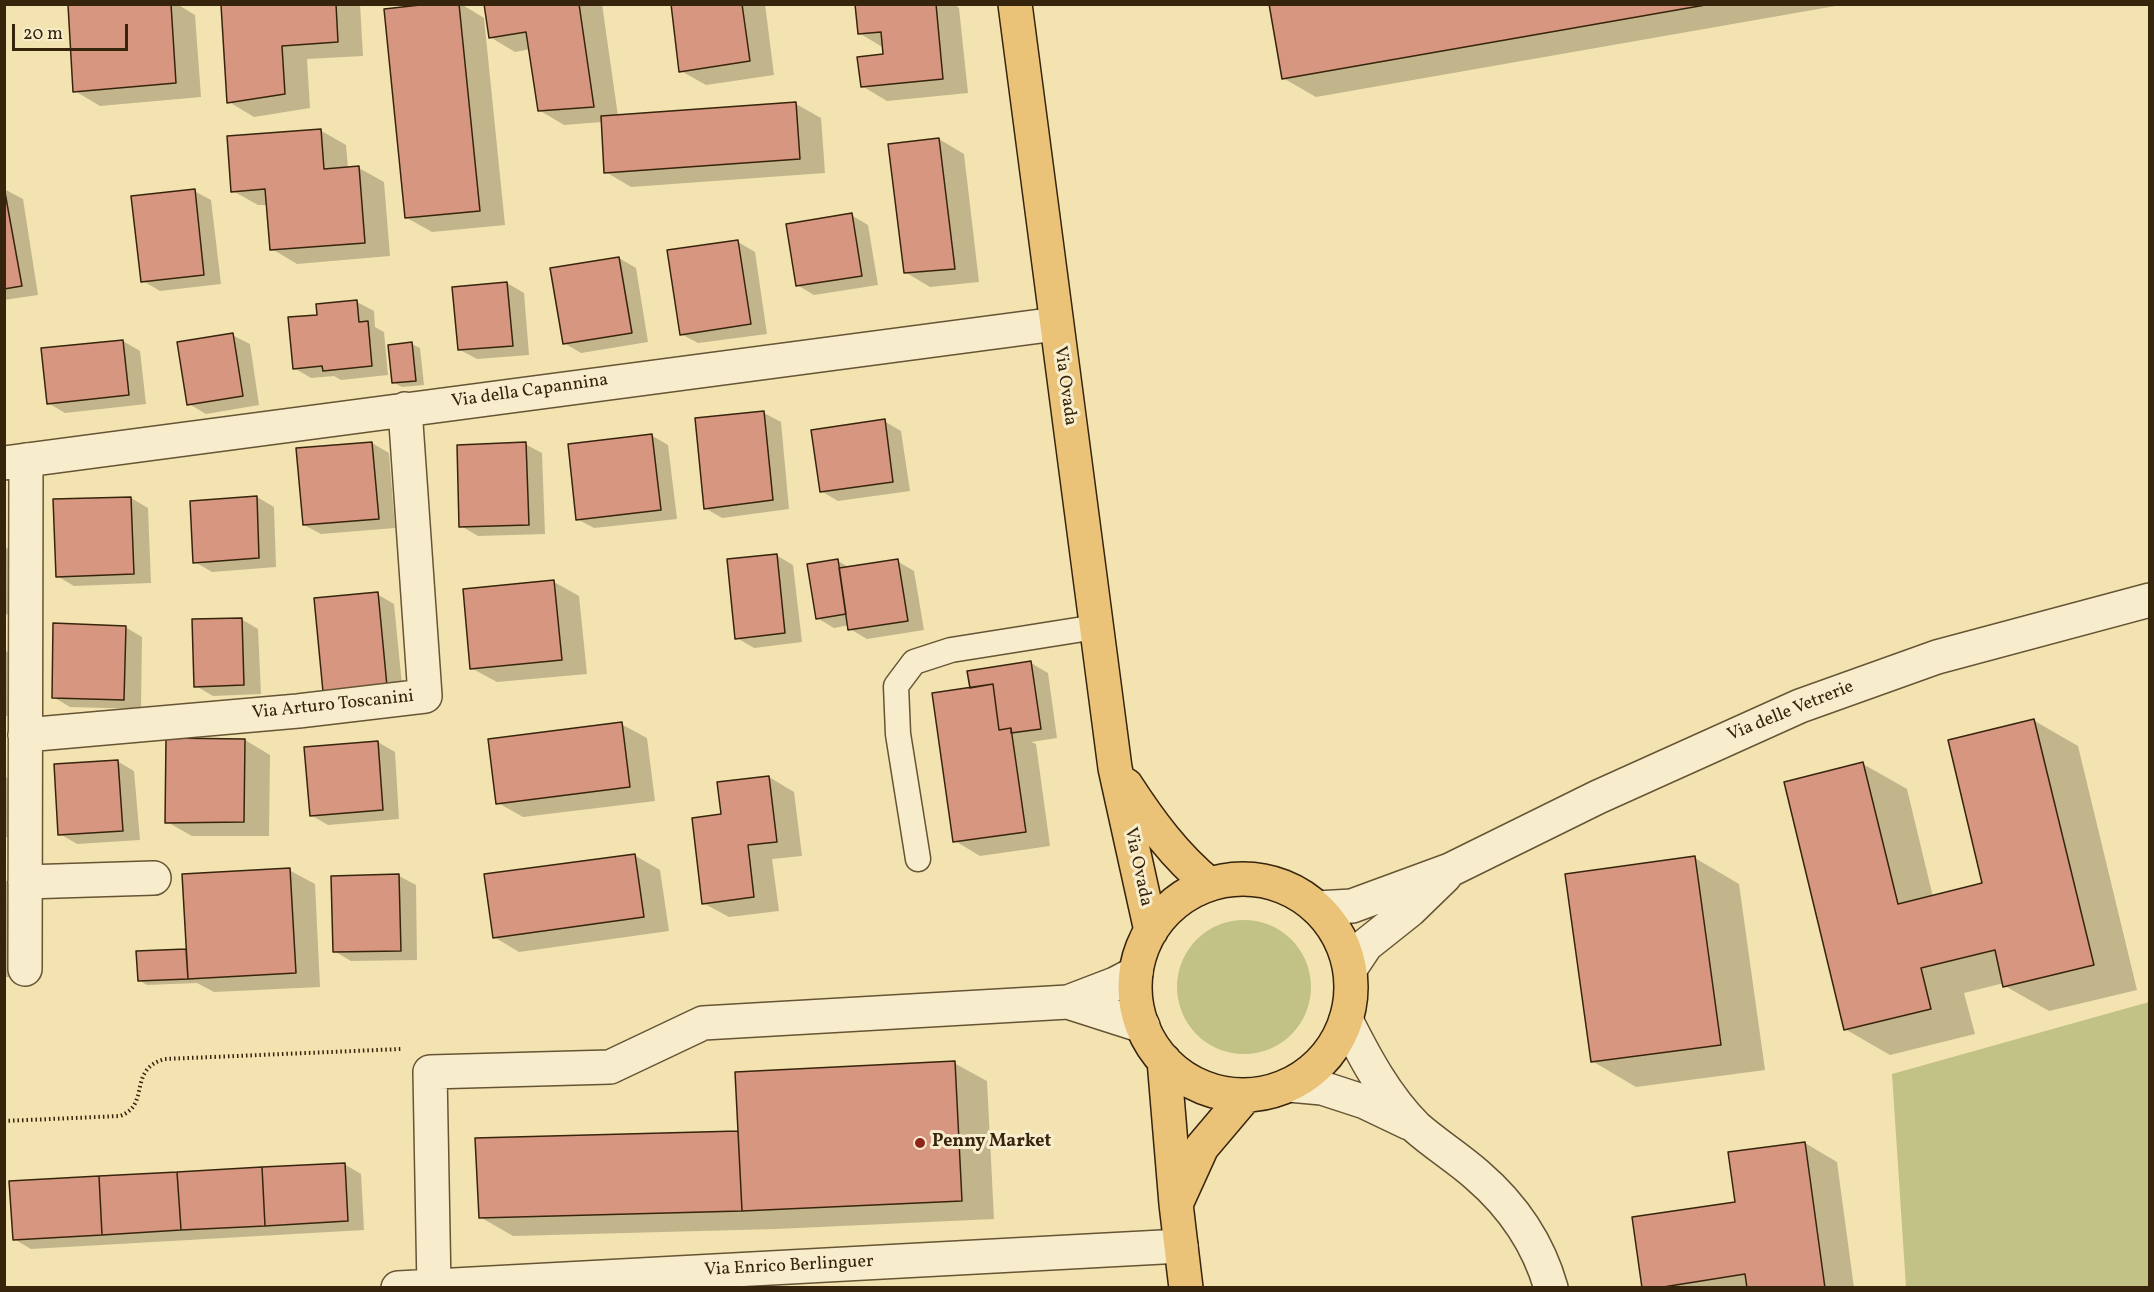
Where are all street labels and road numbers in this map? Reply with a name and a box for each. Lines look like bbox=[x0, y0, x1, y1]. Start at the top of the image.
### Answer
street label: Via Ovada bbox=[1048, 345, 1080, 427]
street label: Via della Capannina bbox=[450, 370, 610, 414]
street label: Via delle Vetrerie bbox=[1725, 677, 1857, 747]
street label: Via Arturo Toscanini bbox=[251, 687, 415, 725]
street label: Via Ovada bbox=[1118, 826, 1156, 908]
street label: Via Enrico Berlinguer bbox=[704, 1252, 874, 1282]

